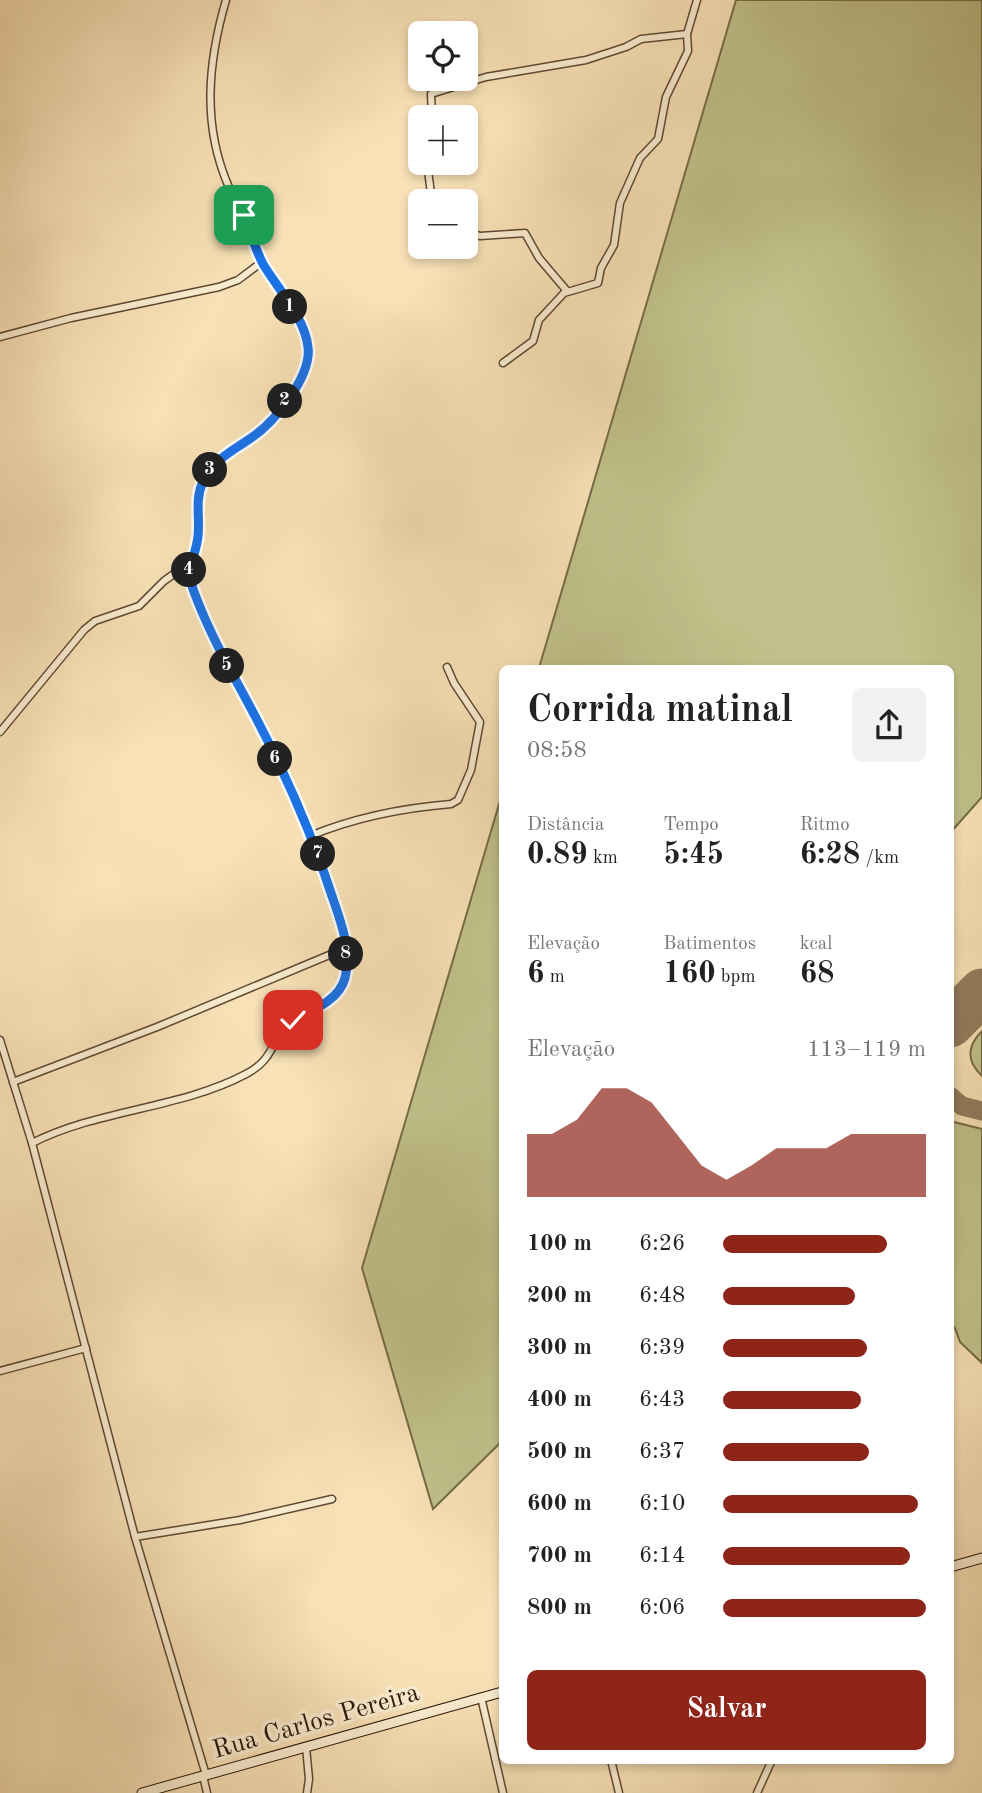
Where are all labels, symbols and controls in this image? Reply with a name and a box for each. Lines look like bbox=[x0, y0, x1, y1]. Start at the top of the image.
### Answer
map controls bbox=[408, 21, 478, 259]
button: locate bbox=[408, 21, 478, 91]
button: + bbox=[408, 105, 478, 175]
pin bbox=[214, 185, 274, 245]
button: − bbox=[408, 189, 478, 259]
icon: arrive bbox=[225, 196, 263, 234]
pin: 1 bbox=[272, 290, 308, 324]
text: 1 bbox=[284, 297, 295, 316]
pin: 2 bbox=[268, 384, 302, 418]
text: 2 bbox=[279, 391, 290, 410]
pin: 3 bbox=[192, 452, 228, 488]
text: 3 bbox=[204, 460, 215, 479]
pin: 4 bbox=[172, 552, 206, 588]
text: 4 bbox=[183, 560, 194, 579]
pin: 5 bbox=[210, 648, 244, 684]
text: 5 bbox=[221, 656, 232, 675]
button: share bbox=[852, 688, 926, 762]
text: Corrida matinal bbox=[527, 692, 793, 730]
text: 08:58 bbox=[527, 739, 587, 762]
pin: 6 bbox=[258, 742, 292, 776]
text: 6 bbox=[269, 749, 280, 768]
text: Distância bbox=[527, 816, 604, 835]
text: Tempo bbox=[663, 816, 719, 835]
text: Ritmo bbox=[800, 816, 850, 835]
pin: 7 bbox=[300, 836, 336, 872]
text: 0.89 bbox=[527, 840, 588, 870]
text: 5:45 bbox=[663, 840, 724, 870]
text: 6:28 bbox=[800, 840, 860, 870]
text: 7 bbox=[312, 844, 323, 863]
text: km bbox=[588, 849, 618, 868]
text: /km bbox=[860, 849, 899, 868]
text: Elevação bbox=[527, 935, 600, 954]
text: Batimentos bbox=[663, 935, 756, 954]
text: kcal bbox=[800, 935, 832, 954]
pin: 8 bbox=[328, 936, 364, 972]
text: 8 bbox=[340, 944, 351, 963]
text: 6 bbox=[527, 959, 544, 989]
text: 160 bbox=[663, 959, 716, 989]
text: 68 bbox=[800, 959, 834, 989]
text: m bbox=[544, 968, 565, 987]
text: bpm bbox=[716, 968, 756, 987]
pin bbox=[263, 990, 323, 1050]
icon: check bbox=[274, 1001, 312, 1039]
text: Elevação bbox=[527, 1038, 615, 1061]
text: 113–119 m bbox=[807, 1038, 926, 1061]
text: 100 m bbox=[527, 1232, 592, 1255]
text: 6:26 bbox=[639, 1232, 685, 1255]
text: 200 m bbox=[527, 1284, 592, 1307]
text: 6:48 bbox=[639, 1284, 685, 1307]
text: 300 m bbox=[527, 1336, 592, 1359]
text: 6:39 bbox=[639, 1336, 685, 1359]
text: 400 m bbox=[527, 1388, 592, 1411]
text: 6:43 bbox=[639, 1388, 685, 1411]
text: 500 m bbox=[527, 1440, 592, 1463]
text: 6:37 bbox=[639, 1440, 685, 1463]
text: 600 m bbox=[527, 1492, 592, 1515]
text: 6:10 bbox=[639, 1492, 685, 1515]
text: 700 m bbox=[527, 1544, 592, 1567]
text: 6:14 bbox=[639, 1544, 685, 1567]
text: 800 m bbox=[527, 1596, 592, 1619]
text: 6:06 bbox=[639, 1596, 685, 1619]
button: Salvar bbox=[527, 1670, 926, 1750]
street label: Rua Carlos Pereira bbox=[210, 1680, 422, 1764]

